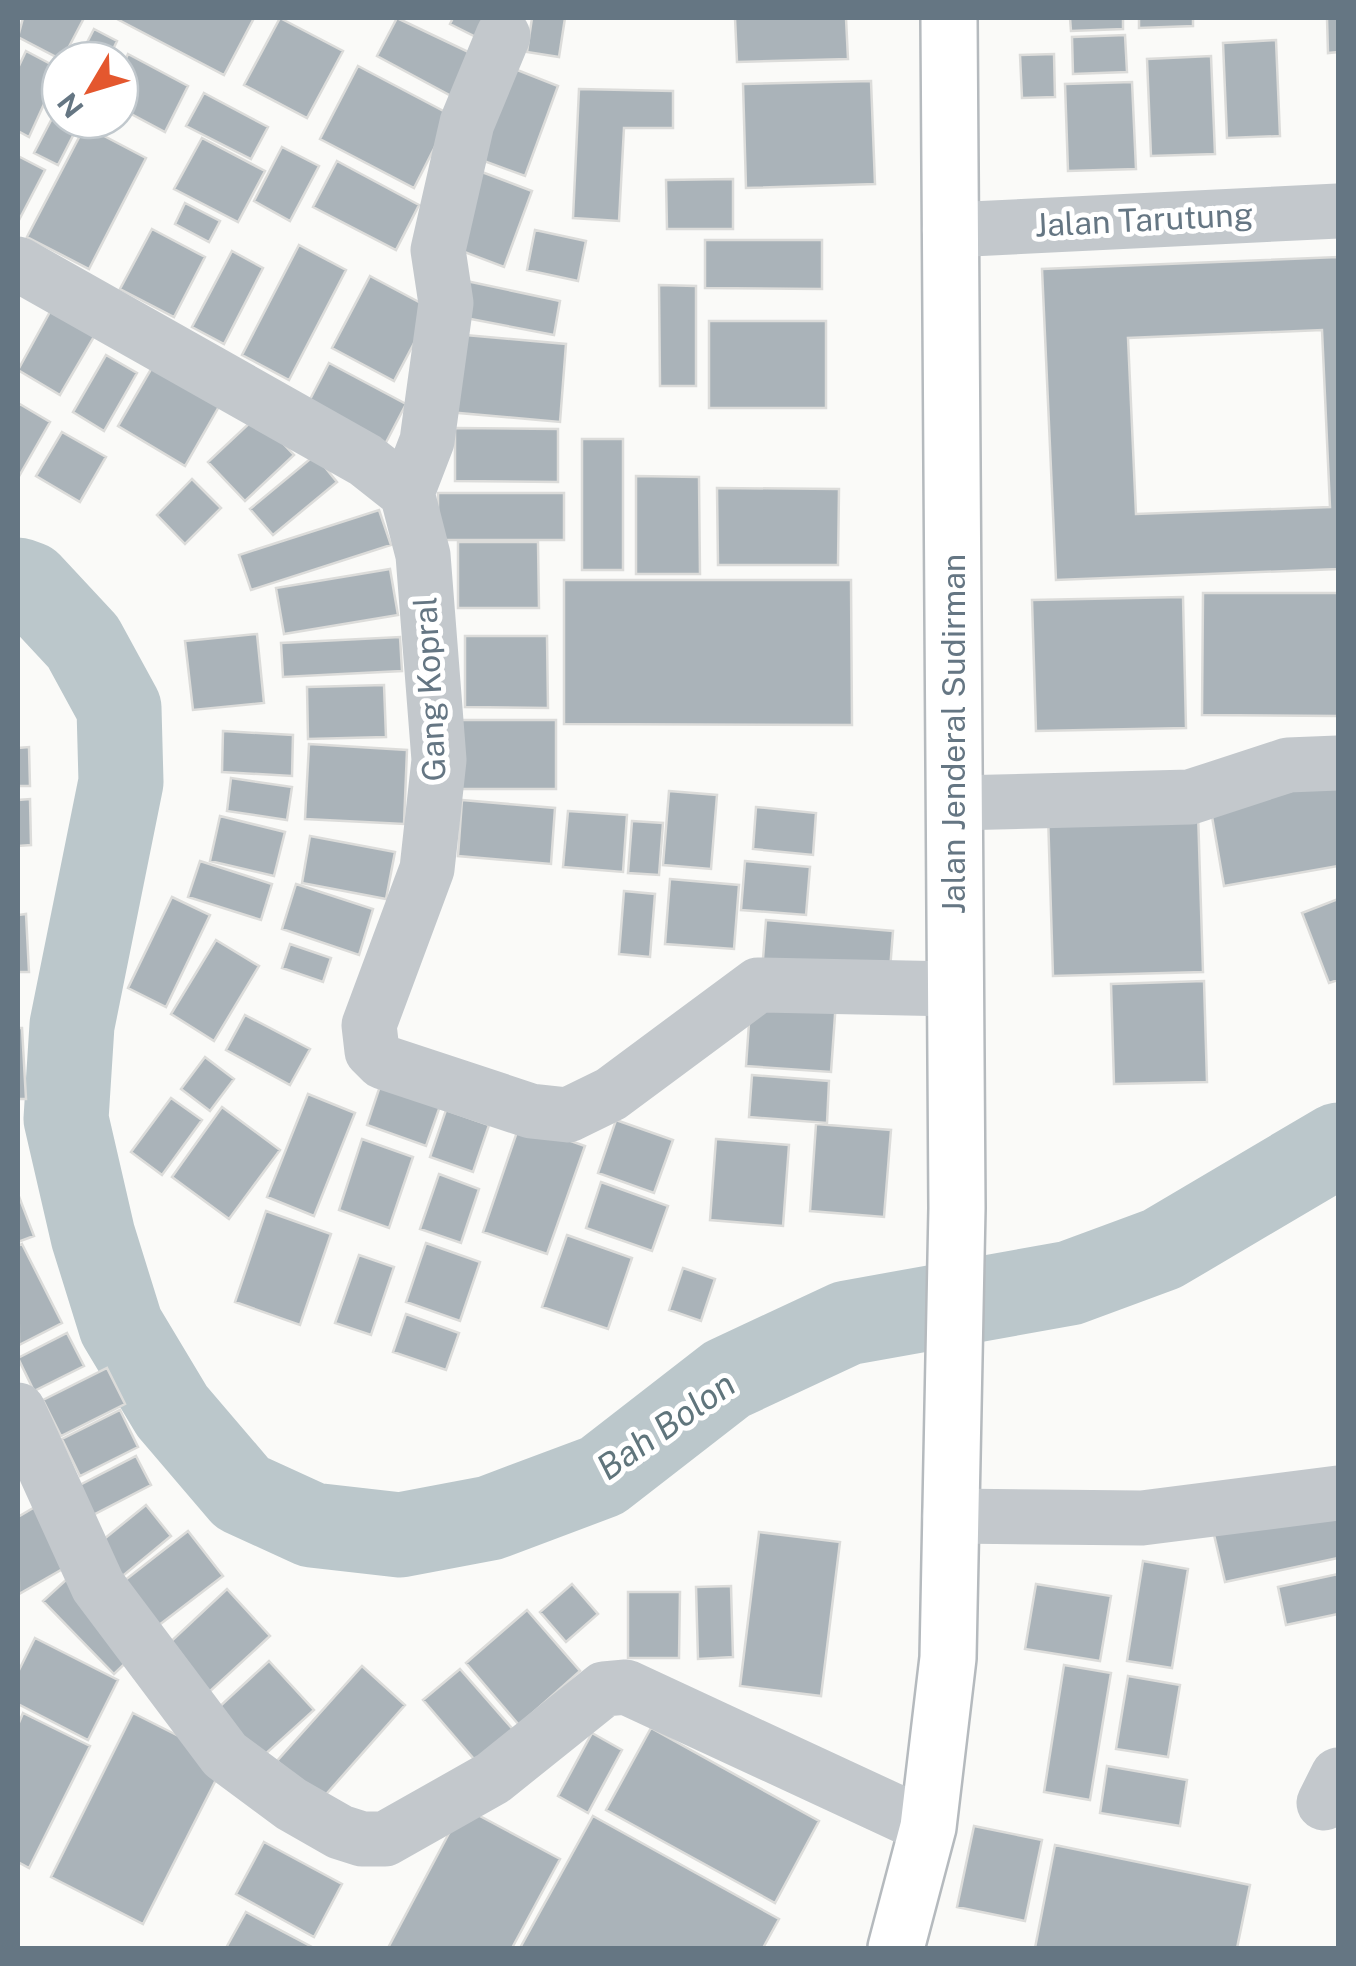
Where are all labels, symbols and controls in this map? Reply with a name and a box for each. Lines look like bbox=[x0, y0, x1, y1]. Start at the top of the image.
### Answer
north arrow bbox=[40, 40, 140, 140]
text: N bbox=[50, 87, 90, 124]
street label: Jalan Tarutung bbox=[1034, 195, 1254, 244]
street label: Jalan Jenderal Sudirman bbox=[935, 554, 972, 914]
street label: Gang Kopral bbox=[406, 596, 453, 782]
water label: Bah Bolon bbox=[589, 1363, 743, 1488]

